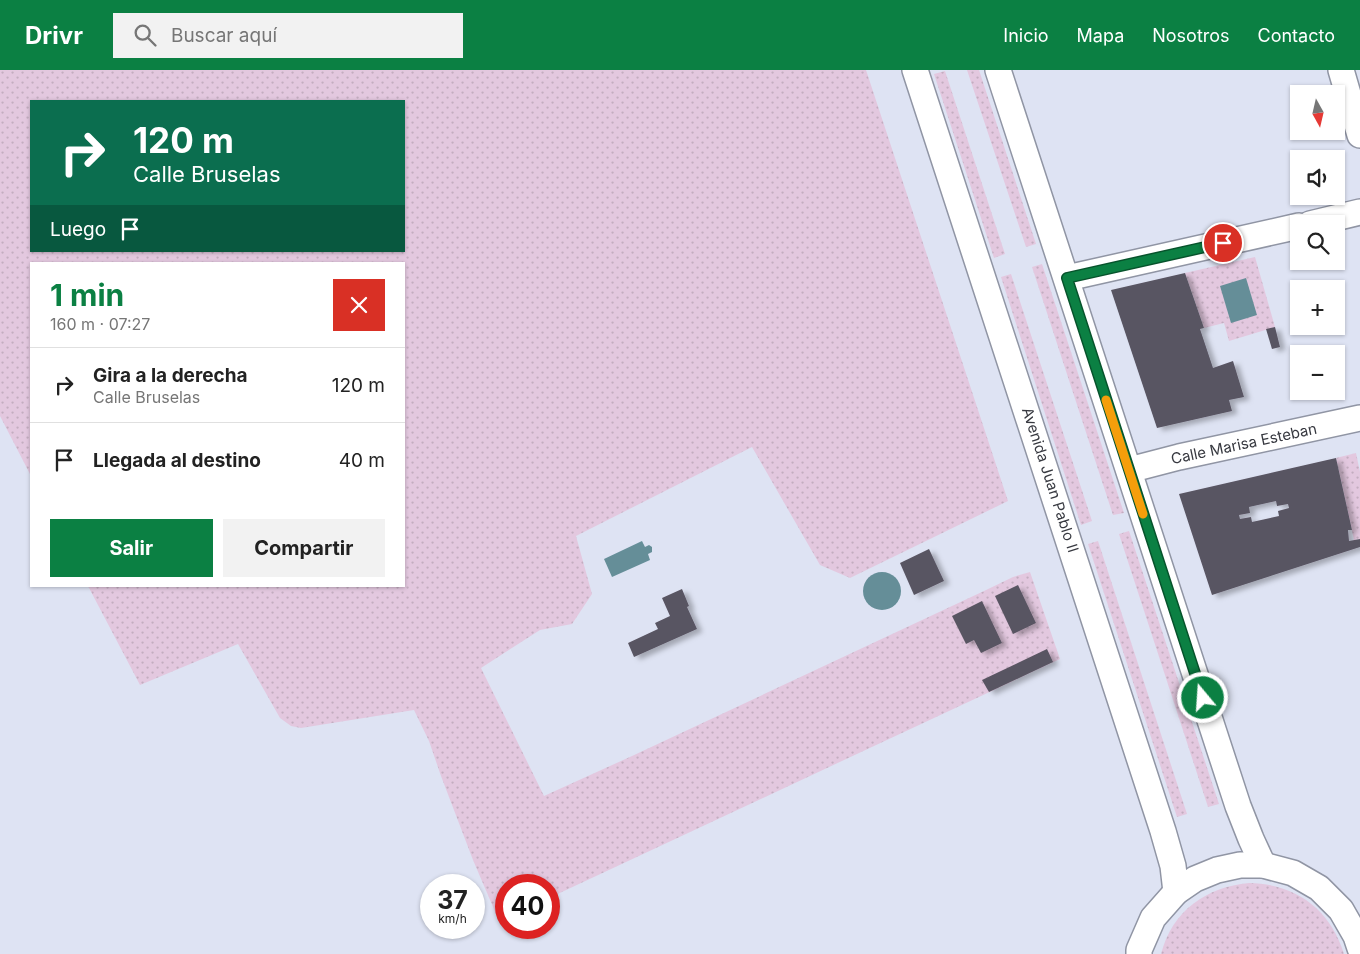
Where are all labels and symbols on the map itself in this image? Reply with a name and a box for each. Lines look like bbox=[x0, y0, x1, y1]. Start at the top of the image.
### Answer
north arrow bbox=[1290, 85, 1345, 140]
pin bbox=[1202, 222, 1244, 264]
street label: Avenida Juan Pablo II bbox=[1018, 405, 1083, 555]
street label: Calle Marisa Esteban bbox=[1169, 419, 1319, 468]
position arrow bbox=[1176, 671, 1228, 723]
speed limit sign: 40 bbox=[495, 874, 560, 939]

